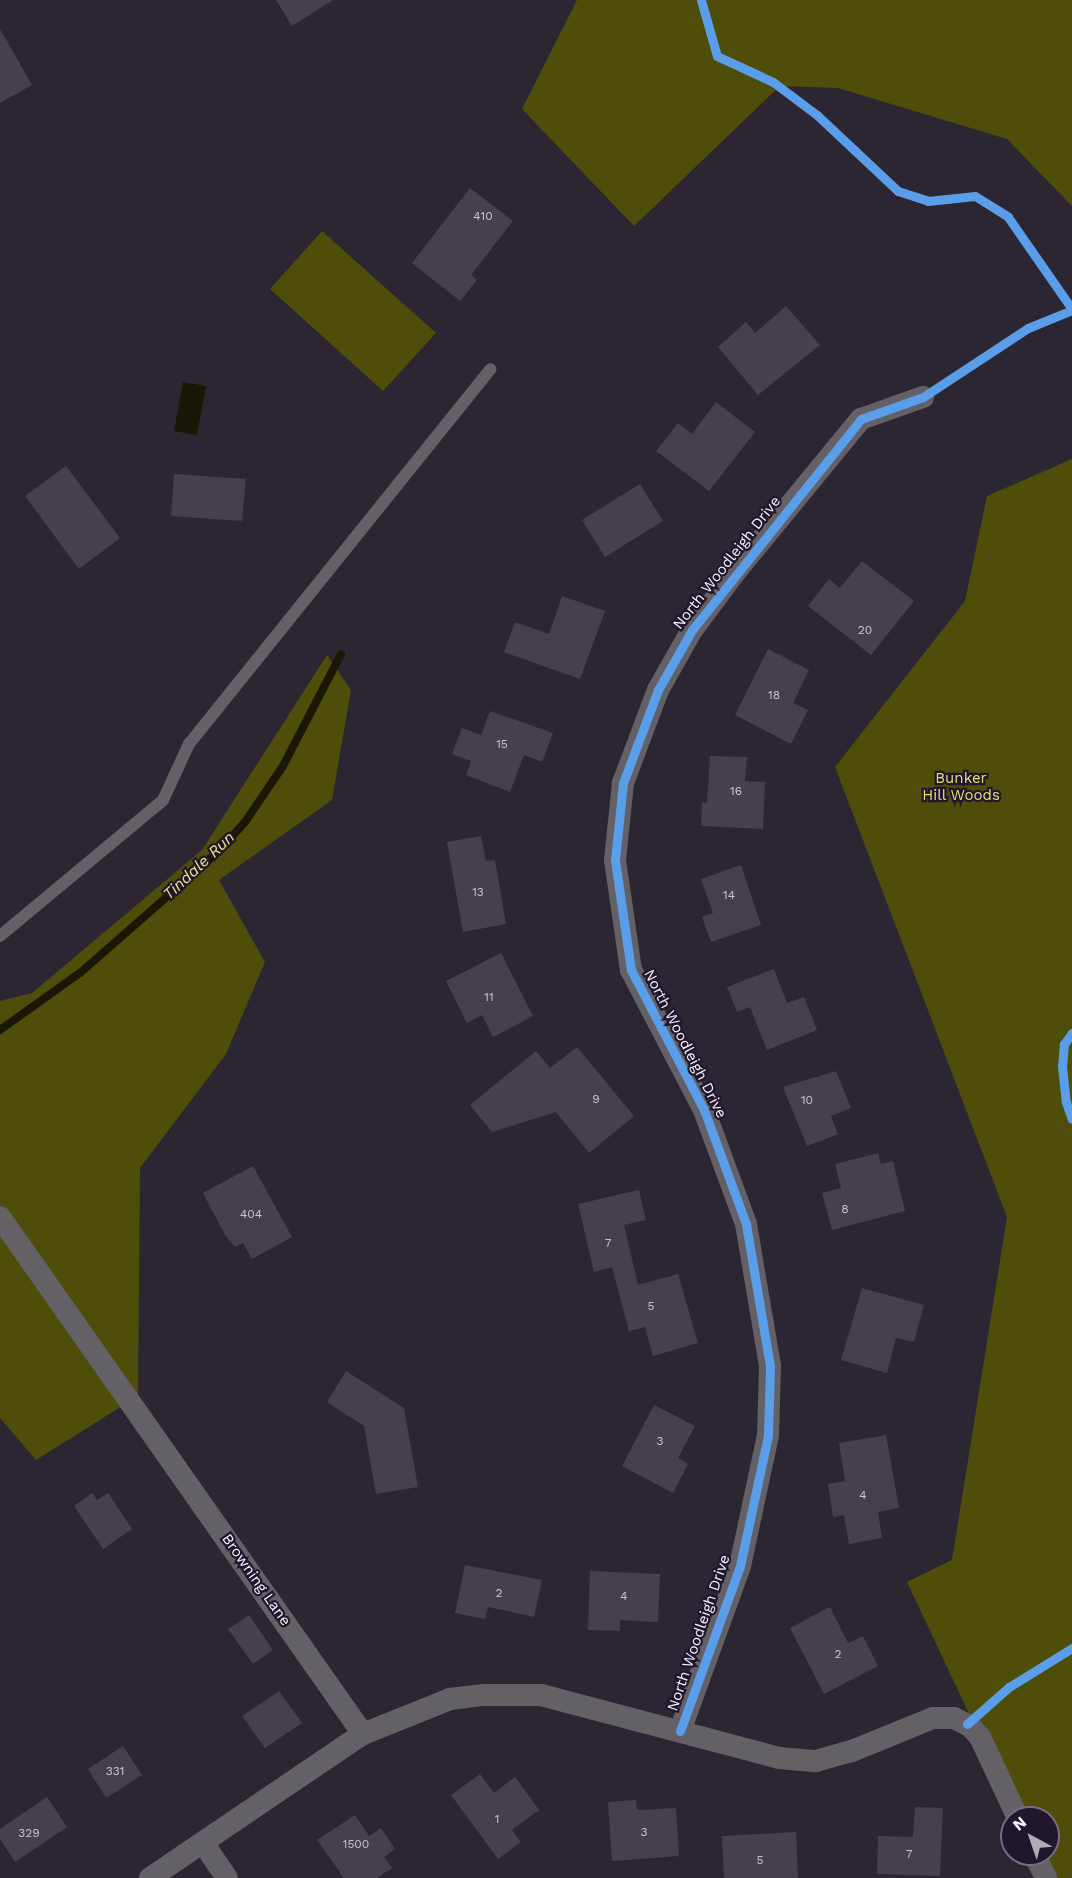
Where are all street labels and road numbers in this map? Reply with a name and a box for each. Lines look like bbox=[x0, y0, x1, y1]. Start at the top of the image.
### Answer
street label: North Woodleigh Drive bbox=[669, 493, 785, 633]
street label: North Woodleigh Drive bbox=[640, 967, 730, 1121]
street label: Browning Lane bbox=[218, 1531, 294, 1629]
street label: North Woodleigh Drive bbox=[664, 1552, 734, 1714]

